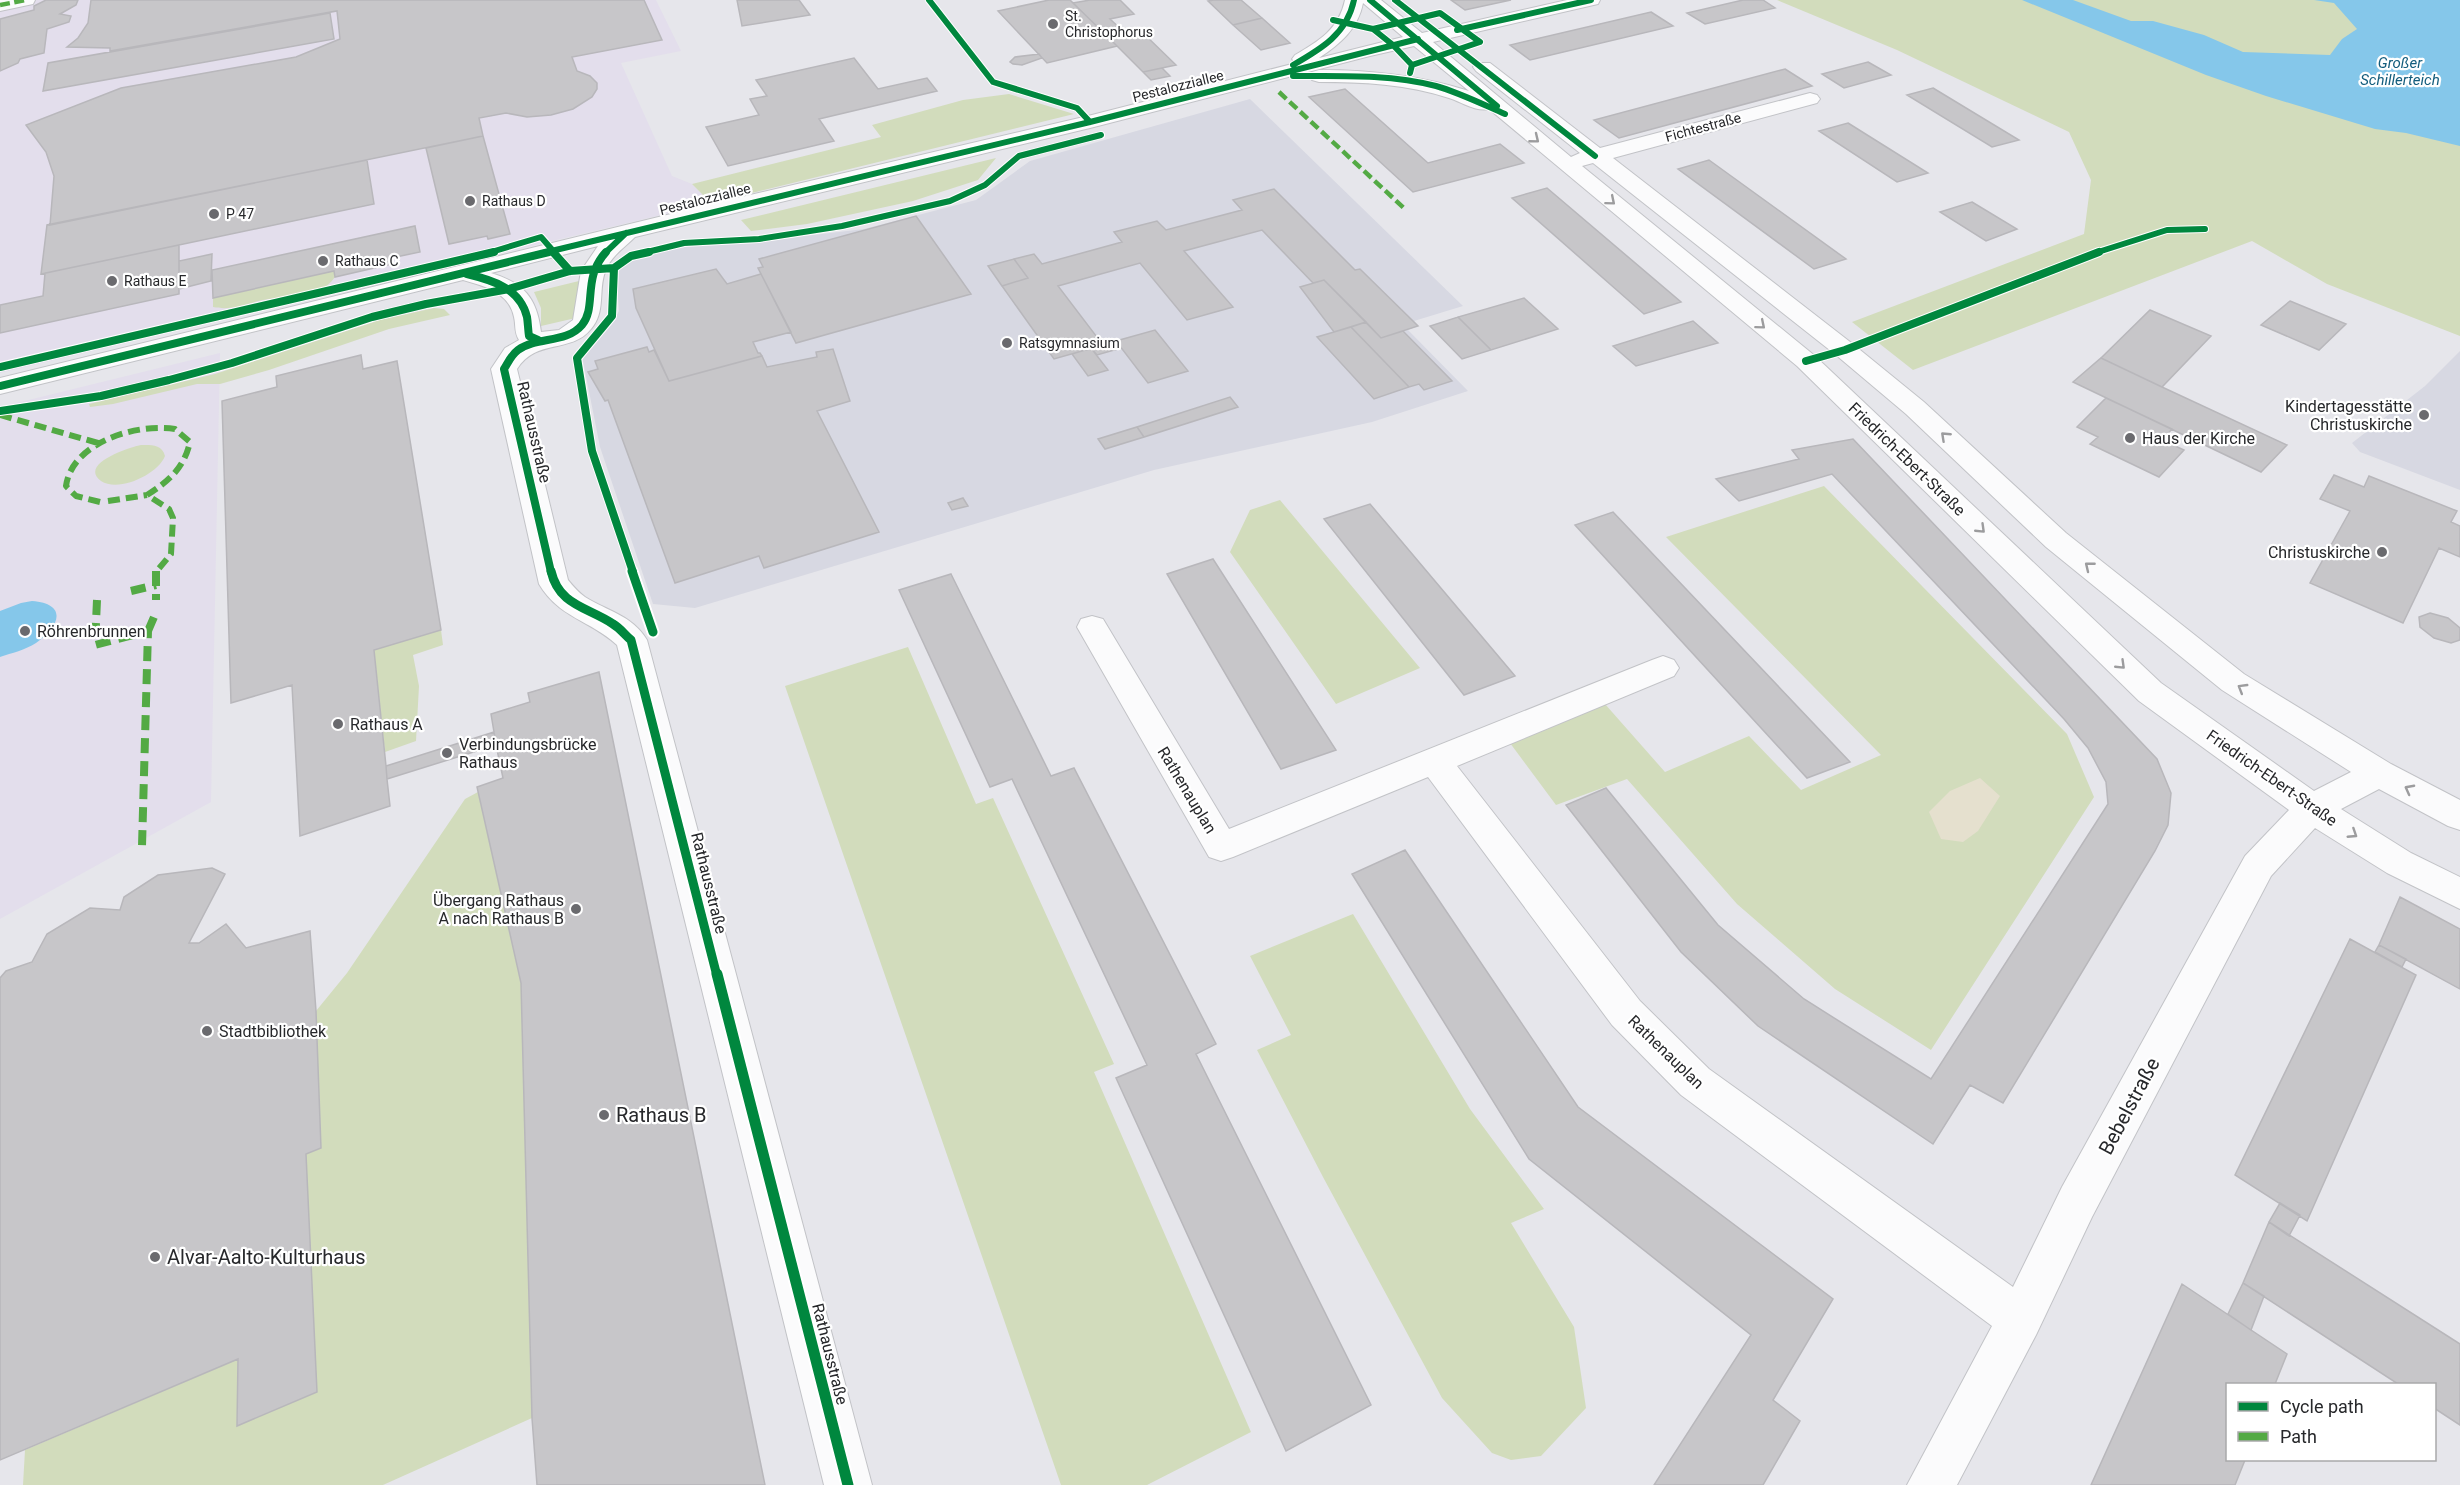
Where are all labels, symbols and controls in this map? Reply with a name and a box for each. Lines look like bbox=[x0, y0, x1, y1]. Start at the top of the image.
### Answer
place label: St. Christophorus bbox=[1065, 8, 1153, 40]
marker: St. Christophorus bbox=[1046, 17, 1060, 31]
water label: Großer Schillerteich bbox=[2360, 54, 2440, 89]
street label: Pestalozziallee bbox=[1131, 67, 1225, 105]
street label: Fichtestraße bbox=[1663, 109, 1743, 145]
one-way arrow bbox=[1528, 132, 1539, 143]
street label: Pestalozziallee bbox=[658, 180, 752, 218]
place label: Rathaus D bbox=[482, 193, 546, 209]
one-way arrow bbox=[1604, 193, 1615, 204]
marker: Rathaus D bbox=[463, 194, 477, 208]
place label: P 47 bbox=[226, 206, 254, 222]
marker: P 47 bbox=[207, 207, 221, 221]
place label: Rathaus C bbox=[335, 253, 399, 269]
marker: Rathaus C bbox=[316, 254, 330, 268]
place label: Rathaus E bbox=[124, 273, 187, 289]
marker: Rathaus E bbox=[105, 274, 119, 288]
one-way arrow bbox=[1754, 318, 1765, 329]
place label: Ratsgymnasium bbox=[1019, 335, 1120, 351]
marker: Ratsgymnasium bbox=[1000, 336, 1014, 350]
street label: Rathausstraße bbox=[513, 379, 555, 485]
place label: Kindertagesstätte Christuskirche bbox=[2285, 397, 2412, 434]
street label: Friedrich-Ebert-Straße bbox=[1845, 398, 1969, 520]
marker: Kindertagesstätte Christuskirche bbox=[2417, 408, 2431, 422]
place label: Haus der Kirche bbox=[2142, 429, 2255, 448]
marker: Haus der Kirche bbox=[2123, 431, 2137, 445]
one-way arrow bbox=[1941, 432, 1951, 443]
one-way arrow bbox=[1973, 522, 1984, 533]
place label: Christuskirche bbox=[2268, 543, 2370, 562]
marker: Christuskirche bbox=[2375, 545, 2389, 559]
one-way arrow bbox=[2085, 563, 2096, 574]
place label: Röhrenbrunnen bbox=[37, 622, 146, 641]
marker: Röhrenbrunnen bbox=[18, 624, 32, 638]
one-way arrow bbox=[2114, 657, 2125, 668]
one-way arrow bbox=[2238, 683, 2248, 695]
place label: Rathaus A bbox=[350, 715, 423, 734]
marker: Rathaus A bbox=[331, 717, 345, 731]
street label: Friedrich-Ebert-Straße bbox=[2203, 726, 2341, 830]
place label: Verbindungsbrücke Rathaus bbox=[459, 735, 596, 772]
street label: Rathenauplan bbox=[1154, 743, 1220, 837]
marker: Verbindungsbrücke Rathaus bbox=[440, 746, 454, 760]
one-way arrow bbox=[2404, 785, 2415, 796]
one-way arrow bbox=[2347, 826, 2357, 838]
street label: Rathausstraße bbox=[687, 830, 731, 936]
place label: Übergang Rathaus A nach Rathaus B bbox=[433, 891, 564, 928]
marker: Übergang Rathaus A nach Rathaus B bbox=[569, 902, 583, 916]
street label: Rathenauplan bbox=[1624, 1011, 1708, 1093]
place label: Stadtbibliothek bbox=[219, 1022, 327, 1041]
marker: Stadtbibliothek bbox=[200, 1024, 214, 1038]
street label: Bebelstraße bbox=[2093, 1053, 2165, 1159]
place label: Rathaus B bbox=[616, 1103, 706, 1127]
marker: Rathaus B bbox=[597, 1108, 611, 1122]
place label: Alvar-Aalto-Kulturhaus bbox=[167, 1245, 366, 1269]
marker: Alvar-Aalto-Kulturhaus bbox=[148, 1250, 162, 1264]
street label: Rathausstraße bbox=[808, 1301, 852, 1407]
legend bbox=[2226, 1383, 2436, 1461]
text: Cycle path bbox=[2280, 1396, 2364, 1417]
text: Path bbox=[2280, 1426, 2317, 1447]

